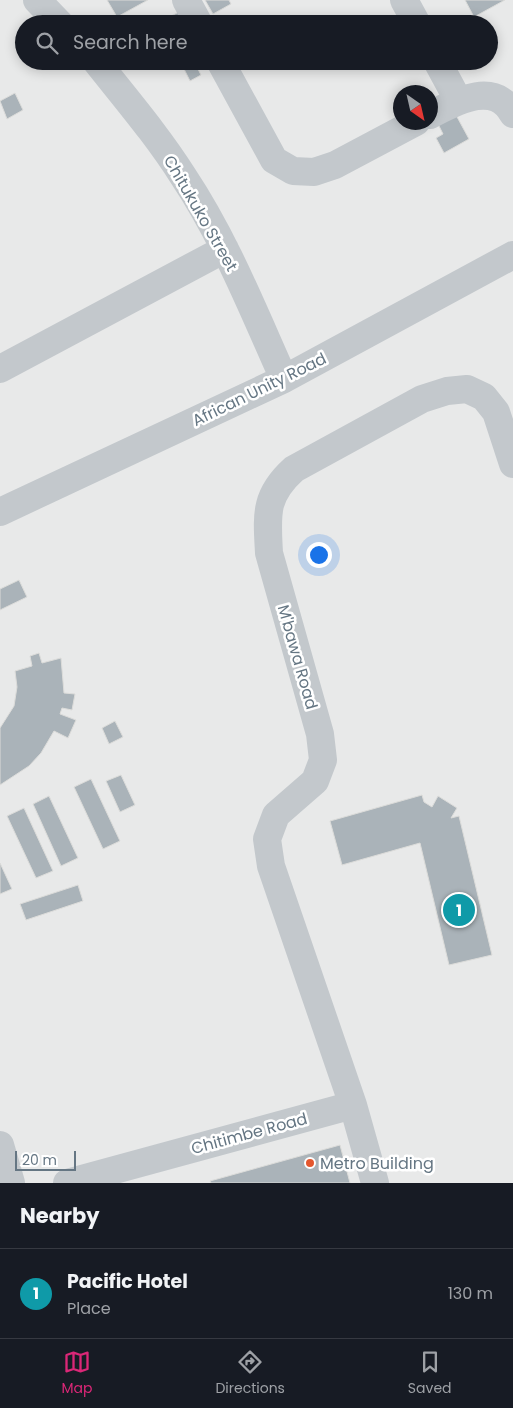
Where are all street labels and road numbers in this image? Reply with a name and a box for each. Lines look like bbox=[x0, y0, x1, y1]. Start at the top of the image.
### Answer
street label: Chitukuko Street bbox=[158, 151, 243, 276]
street label: African Unity Road bbox=[188, 347, 330, 432]
street label: M'bawa Road bbox=[272, 602, 323, 712]
street label: Chitimbe Road bbox=[188, 1107, 310, 1160]

